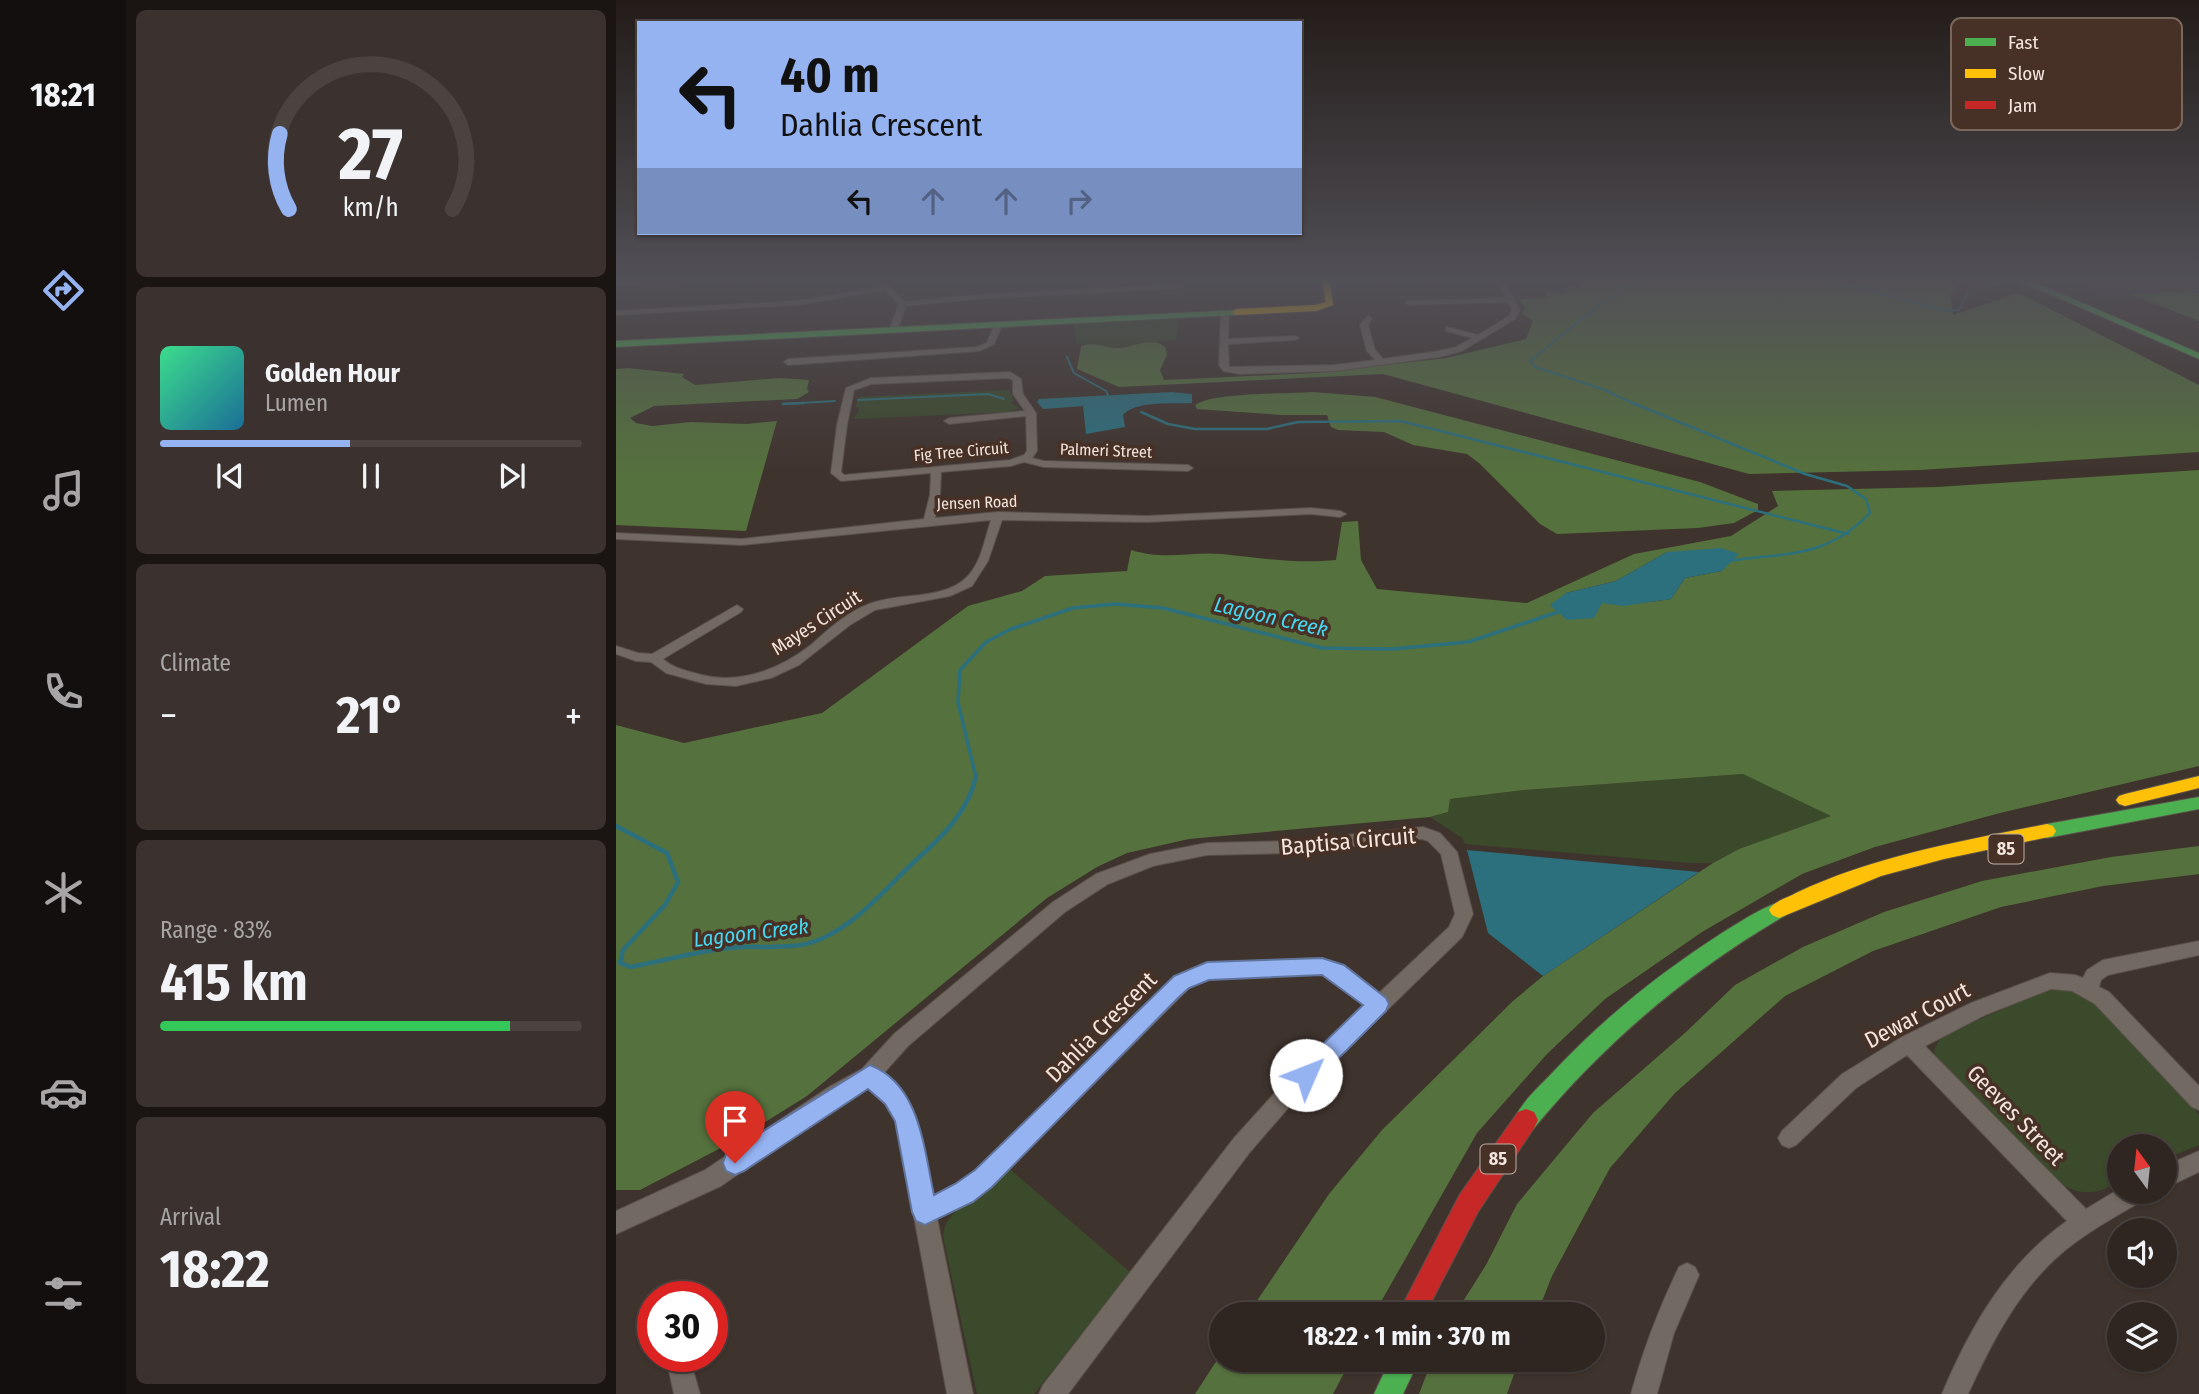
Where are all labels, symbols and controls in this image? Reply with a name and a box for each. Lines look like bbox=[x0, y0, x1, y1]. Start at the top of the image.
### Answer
legend bbox=[1951, 18, 2182, 130]
text: Fast bbox=[2008, 31, 2039, 54]
text: 40 m bbox=[780, 46, 880, 105]
icon: left bbox=[665, 49, 756, 140]
text: Slow bbox=[2008, 62, 2045, 85]
text: 18:21 bbox=[30, 76, 96, 114]
text: Jam bbox=[2008, 94, 2037, 117]
text: Dahlia Crescent bbox=[780, 106, 982, 144]
text: 27 bbox=[338, 112, 403, 199]
icon: left bbox=[841, 182, 879, 220]
icon: ahead bbox=[914, 182, 952, 220]
icon: ahead bbox=[987, 182, 1025, 220]
icon: right bbox=[1060, 182, 1098, 220]
text: km/h bbox=[343, 193, 399, 223]
icon: directions bbox=[39, 266, 88, 315]
text: Golden Hour bbox=[265, 358, 400, 389]
text: Lumen bbox=[265, 389, 328, 417]
street label: Fig Tree Circuit bbox=[913, 438, 1010, 465]
street label: Palmeri Street bbox=[1059, 439, 1153, 462]
icon: previous bbox=[211, 457, 249, 495]
icon: pause bbox=[352, 457, 390, 495]
icon: next bbox=[493, 457, 531, 495]
icon: music bbox=[39, 466, 88, 515]
street label: Jensen Road bbox=[936, 492, 1018, 513]
street label: Mayes Circuit bbox=[767, 584, 866, 660]
water label: Lagoon Creek bbox=[1212, 591, 1330, 643]
text: Climate bbox=[160, 649, 231, 677]
icon: phone bbox=[39, 667, 88, 716]
text: 21° bbox=[336, 684, 406, 747]
text: − bbox=[160, 693, 177, 739]
text: + bbox=[565, 693, 582, 739]
street label: Baptisa Circuit bbox=[1279, 821, 1417, 861]
road number: 85 bbox=[1988, 834, 2024, 864]
icon: climate bbox=[39, 868, 88, 917]
water label: Lagoon Creek bbox=[692, 913, 810, 953]
text: Range · 83% bbox=[160, 916, 272, 944]
text: 415 km bbox=[160, 951, 308, 1014]
street label: Dahlia Crescent bbox=[1040, 965, 1163, 1088]
street label: Dewar Court bbox=[1860, 975, 1975, 1054]
position arrow bbox=[1269, 1038, 1343, 1112]
street label: Geeves Street bbox=[1961, 1059, 2071, 1171]
icon: car bbox=[39, 1068, 88, 1117]
pin bbox=[705, 1091, 765, 1163]
icon: arrive bbox=[716, 1102, 754, 1140]
north arrow bbox=[2107, 1134, 2177, 1204]
map controls bbox=[2107, 1134, 2177, 1372]
road number: 85 bbox=[1480, 1144, 1516, 1174]
text: Arrival bbox=[160, 1203, 221, 1231]
button: sound bbox=[2107, 1218, 2177, 1288]
text: 18:22 bbox=[160, 1238, 270, 1301]
icon: filters bbox=[39, 1269, 88, 1318]
speed limit sign: 30 bbox=[637, 1281, 728, 1372]
button: layers bbox=[2107, 1302, 2177, 1372]
text: 18:22 · 1 min · 370 m bbox=[1303, 1321, 1511, 1352]

